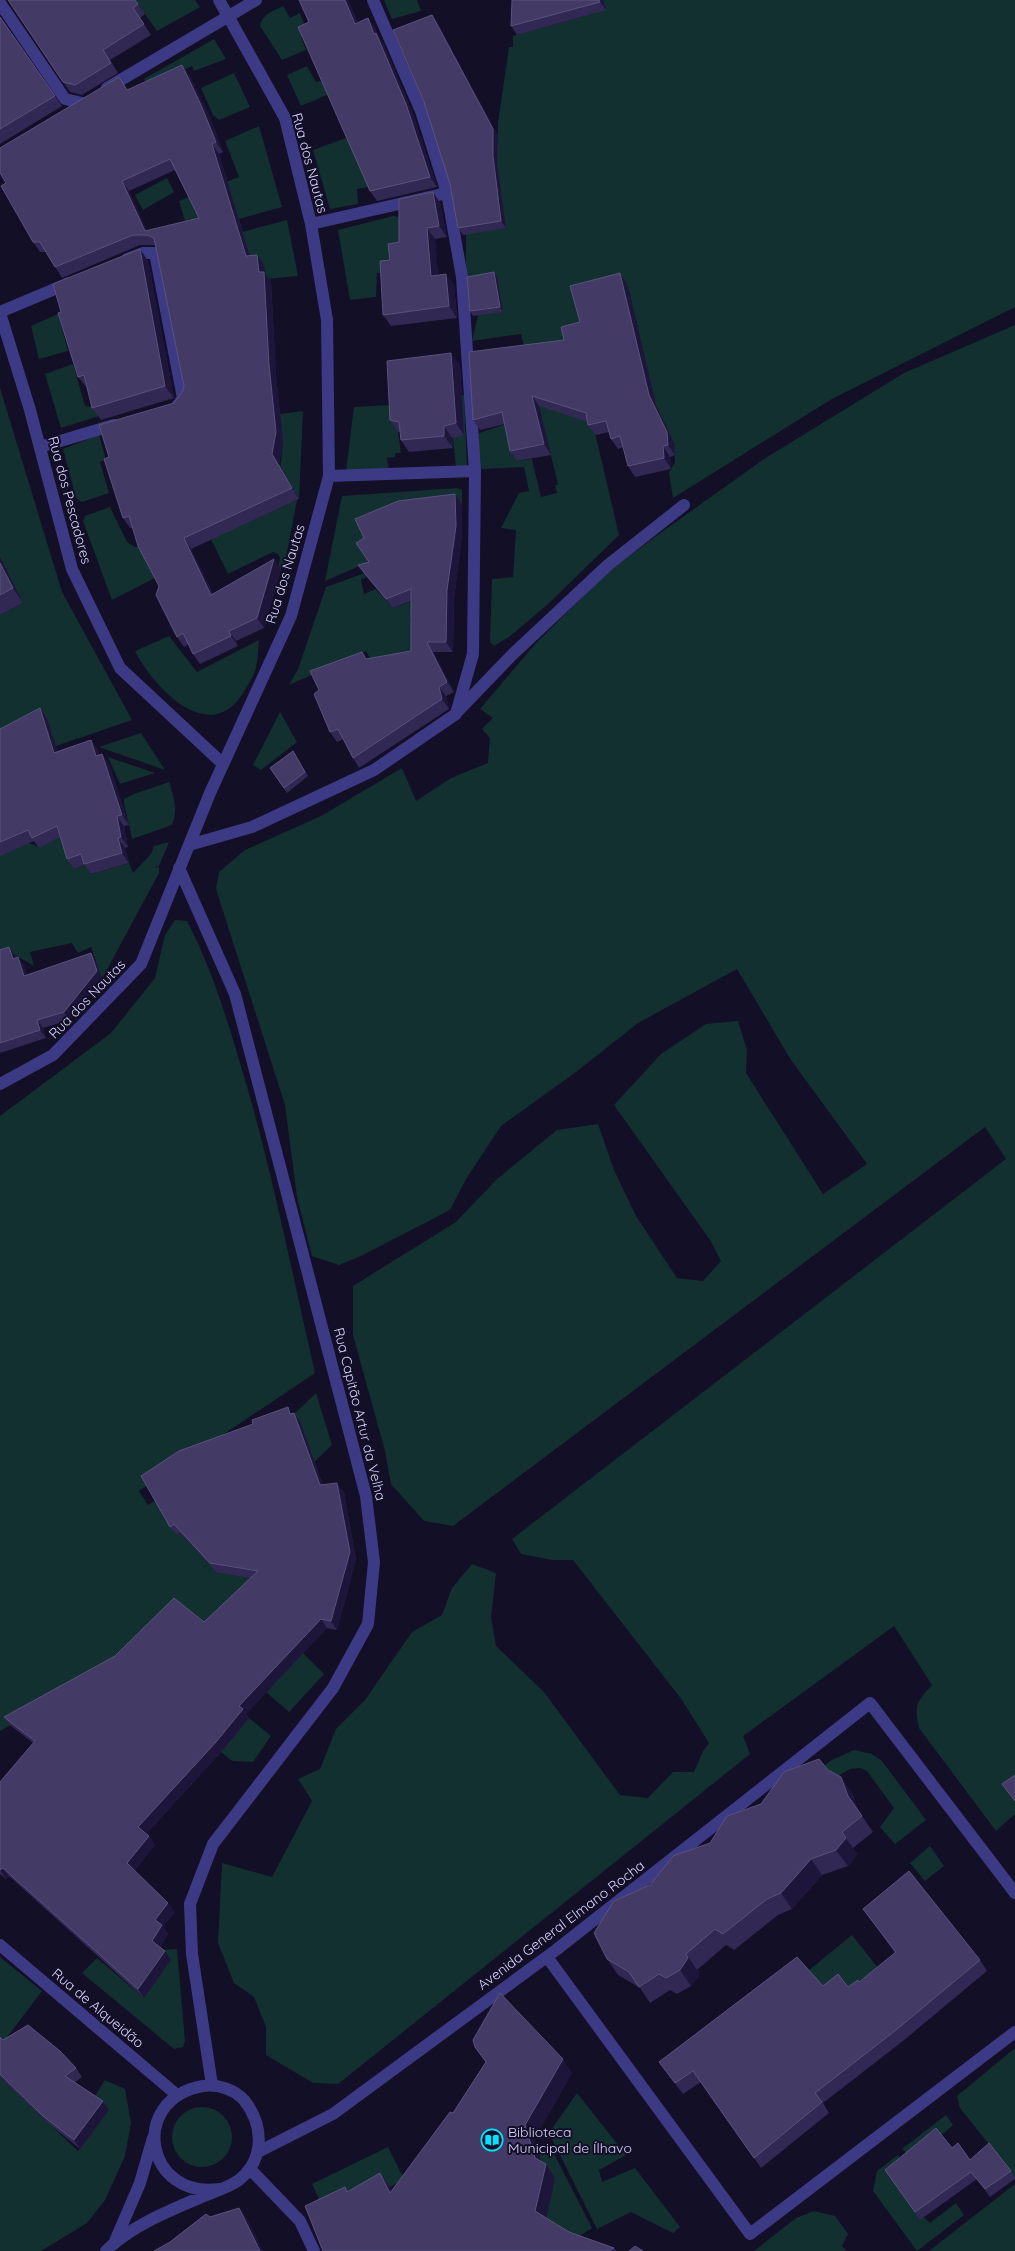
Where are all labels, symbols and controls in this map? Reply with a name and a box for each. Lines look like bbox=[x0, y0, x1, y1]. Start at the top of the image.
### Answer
street label: Rua dos Nautas bbox=[288, 111, 332, 215]
street label: Rua dos Pescadores bbox=[44, 434, 96, 566]
street label: Rua dos Nautas bbox=[261, 522, 309, 626]
street label: Rua dos Nautas bbox=[45, 956, 129, 1042]
street label: Rua Capitão Artur da Velha bbox=[330, 1326, 390, 1502]
street label: Avenida General Elmano Rocha bbox=[474, 1856, 648, 1994]
street label: Rua de Alqueidão bbox=[48, 1964, 148, 2052]
place label: Biblioteca Municipal de Ílhavo bbox=[508, 2123, 632, 2157]
library icon: Biblioteca Municipal de Ílhavo bbox=[480, 2128, 504, 2152]

